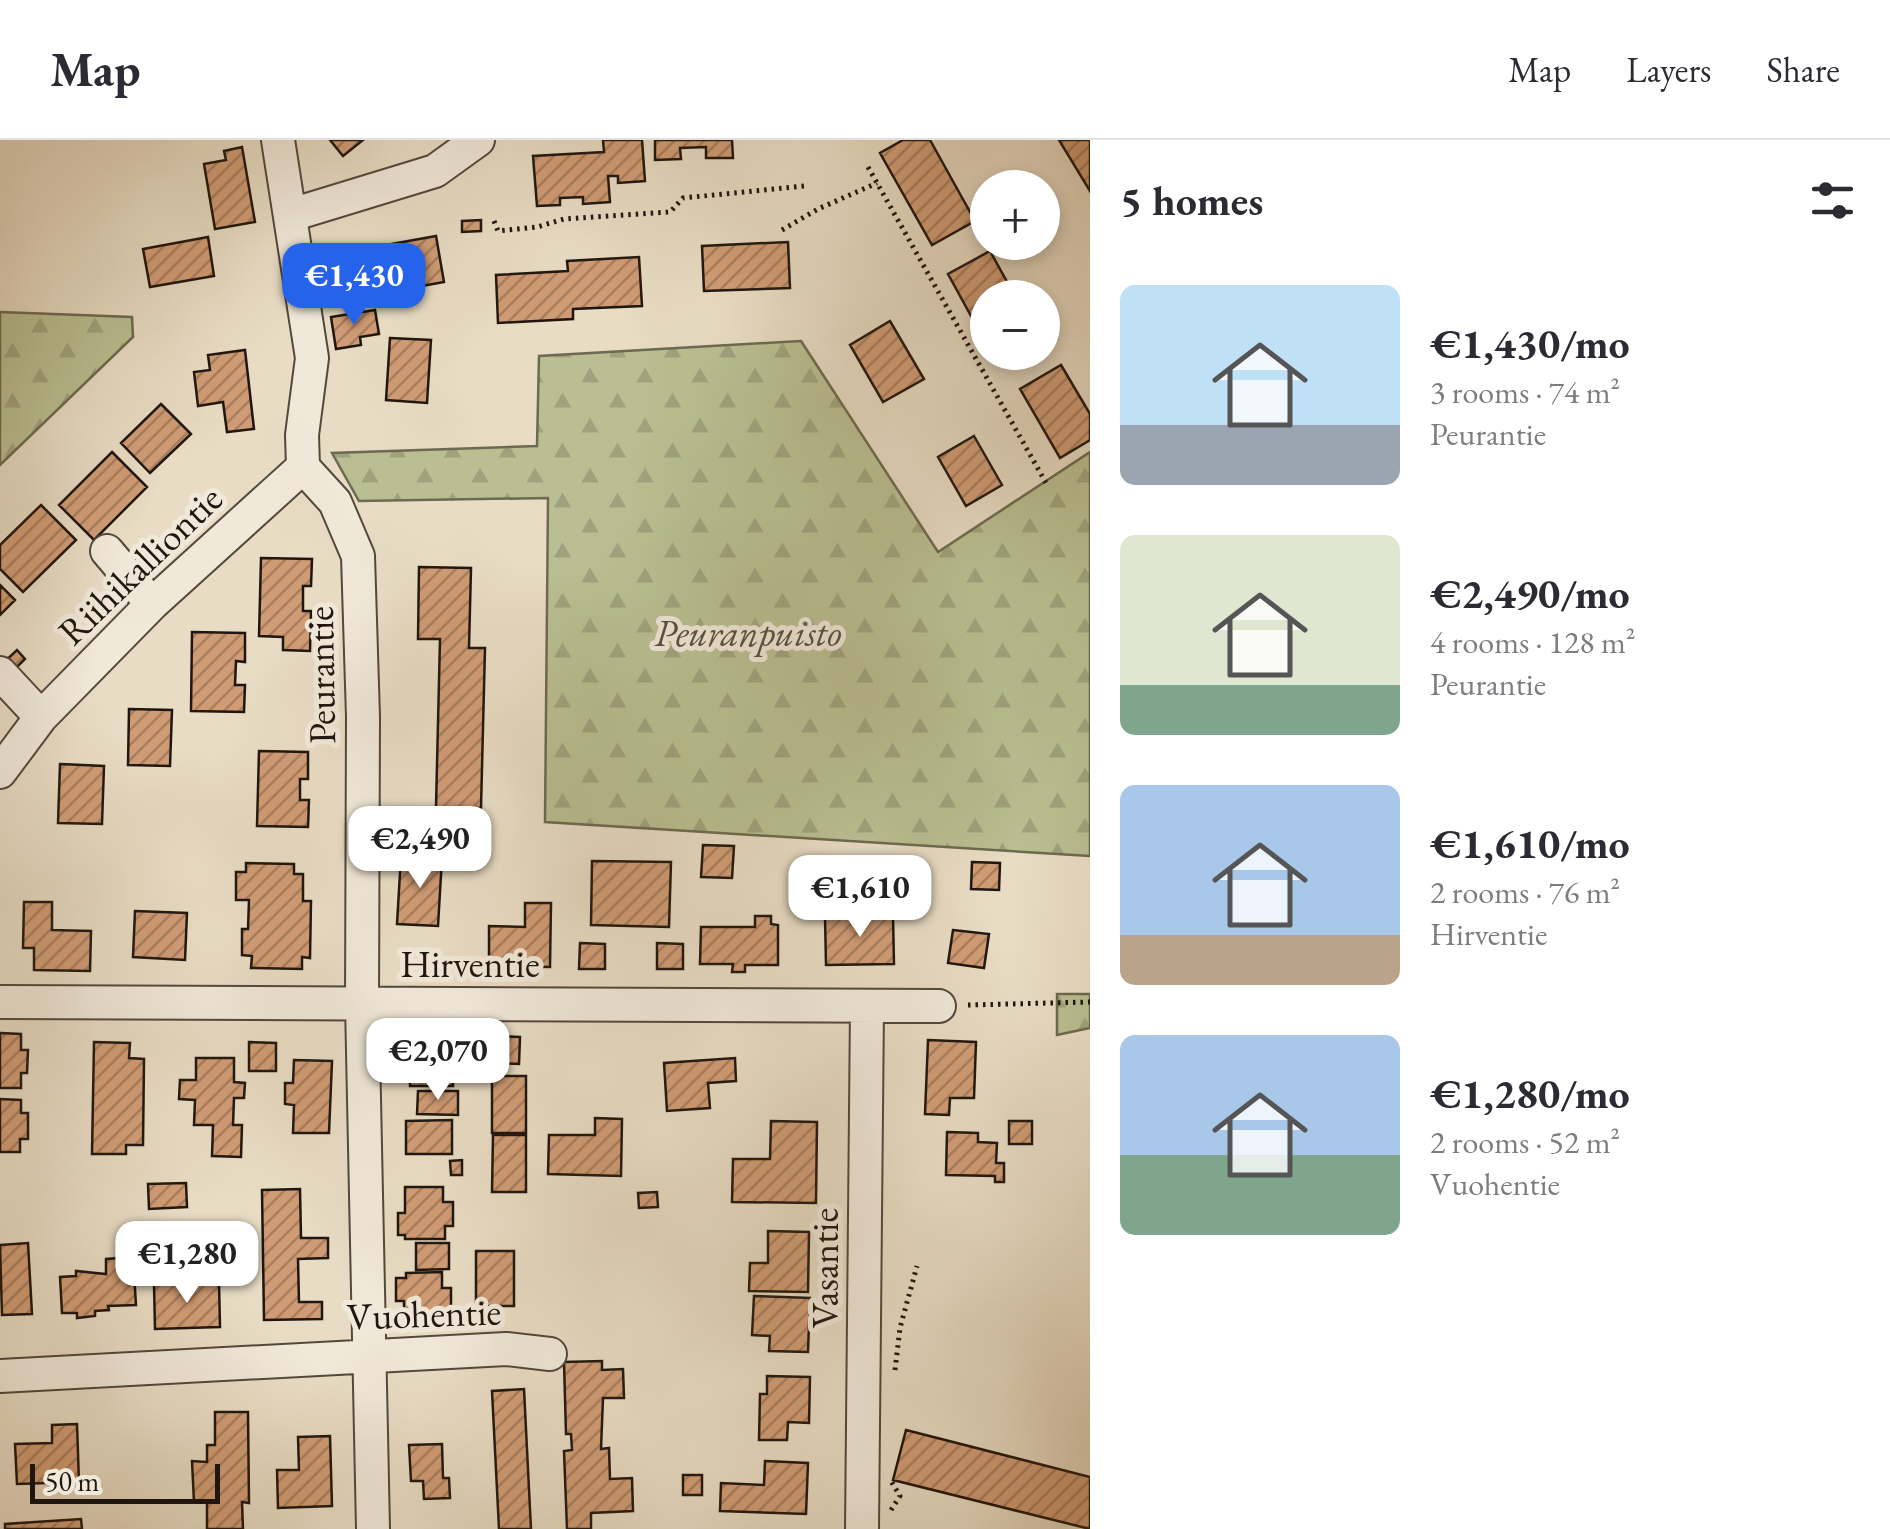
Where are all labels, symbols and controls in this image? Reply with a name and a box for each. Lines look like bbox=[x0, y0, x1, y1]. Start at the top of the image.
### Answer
text: Map bbox=[50, 38, 141, 100]
text: Map bbox=[1508, 47, 1571, 92]
text: Layers bbox=[1626, 47, 1711, 92]
text: Share bbox=[1766, 47, 1840, 92]
map controls bbox=[970, 170, 1060, 370]
button: + bbox=[970, 170, 1060, 260]
text: 5 homes bbox=[1120, 173, 1263, 228]
icon: filters bbox=[1805, 173, 1860, 228]
pin: €1,430 bbox=[273, 243, 435, 328]
text: €1,430 bbox=[304, 254, 404, 296]
button: − bbox=[970, 280, 1060, 370]
text: €1,430/mo bbox=[1430, 316, 1630, 371]
icon: home bbox=[1200, 325, 1320, 445]
text: 3 rooms · 74 m² bbox=[1430, 371, 1620, 413]
text: Peurantie bbox=[1430, 413, 1546, 455]
street label: Riihikalliontie bbox=[47, 474, 232, 655]
text: €2,490/mo bbox=[1430, 566, 1630, 621]
icon: home bbox=[1200, 575, 1320, 695]
street label: Peurantie bbox=[295, 606, 346, 744]
park label: Peuranpuisto bbox=[654, 608, 842, 657]
text: 4 rooms · 128 m² bbox=[1430, 621, 1636, 663]
text: Peurantie bbox=[1430, 663, 1546, 705]
pin: €2,490 bbox=[339, 806, 501, 891]
text: €1,610/mo bbox=[1430, 816, 1630, 871]
text: €2,490 bbox=[370, 817, 470, 859]
icon: home bbox=[1200, 825, 1320, 945]
pin: €1,610 bbox=[779, 855, 941, 940]
text: €1,610 bbox=[810, 866, 910, 908]
text: 2 rooms · 76 m² bbox=[1430, 871, 1620, 913]
text: Hirventie bbox=[1430, 913, 1547, 955]
street label: Hirventie bbox=[400, 939, 540, 988]
pin: €2,070 bbox=[357, 1018, 519, 1103]
text: €2,070 bbox=[388, 1029, 488, 1071]
text: €1,280/mo bbox=[1430, 1066, 1630, 1121]
icon: home bbox=[1200, 1075, 1320, 1195]
text: 2 rooms · 52 m² bbox=[1430, 1121, 1620, 1163]
text: Vuohentie bbox=[1430, 1163, 1560, 1205]
street label: Vasantie bbox=[800, 1208, 849, 1328]
pin: €1,280 bbox=[106, 1221, 268, 1306]
text: €1,280 bbox=[137, 1232, 237, 1274]
street label: Vuohentie bbox=[346, 1286, 502, 1341]
scale bar bbox=[30, 1459, 220, 1504]
text: 50 m bbox=[45, 1463, 99, 1499]

